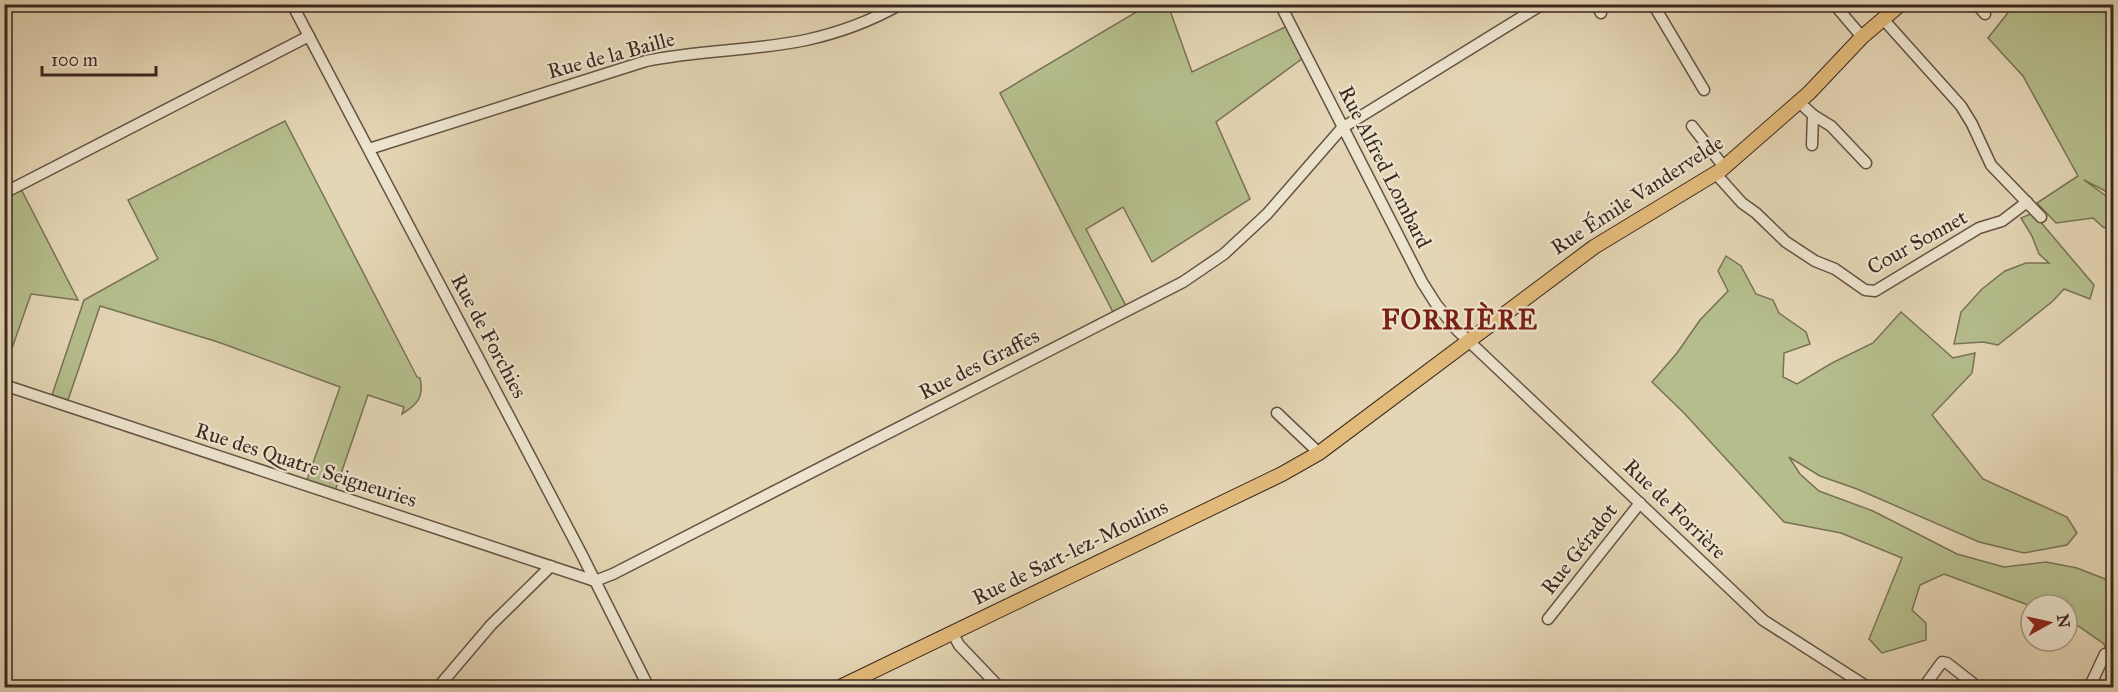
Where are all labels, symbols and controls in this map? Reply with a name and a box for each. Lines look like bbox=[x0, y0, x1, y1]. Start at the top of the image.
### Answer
street label: Rue de la Baille bbox=[545, 25, 678, 84]
scale bar bbox=[42, 39, 156, 77]
text: 100 m bbox=[51, 49, 98, 71]
street label: Rue Alfred Lombard bbox=[1333, 82, 1437, 253]
street label: Rue Émile Vandervelde bbox=[1545, 129, 1728, 261]
street label: Cour Sonnet bbox=[1862, 204, 1972, 280]
street label: Rue de Forchies bbox=[445, 269, 533, 403]
district label: FORRIÈRE bbox=[1381, 301, 1539, 336]
street label: Rue des Graffes bbox=[914, 323, 1044, 405]
street label: Rue des Quatre Seigneuries bbox=[192, 417, 420, 513]
street label: Rue de Forrière bbox=[1618, 453, 1732, 565]
street label: Rue de Sart-lez-Moulins bbox=[968, 493, 1172, 611]
street label: Rue Géradot bbox=[1535, 498, 1623, 600]
north arrow bbox=[2019, 593, 2079, 653]
text: N bbox=[2053, 613, 2074, 629]

